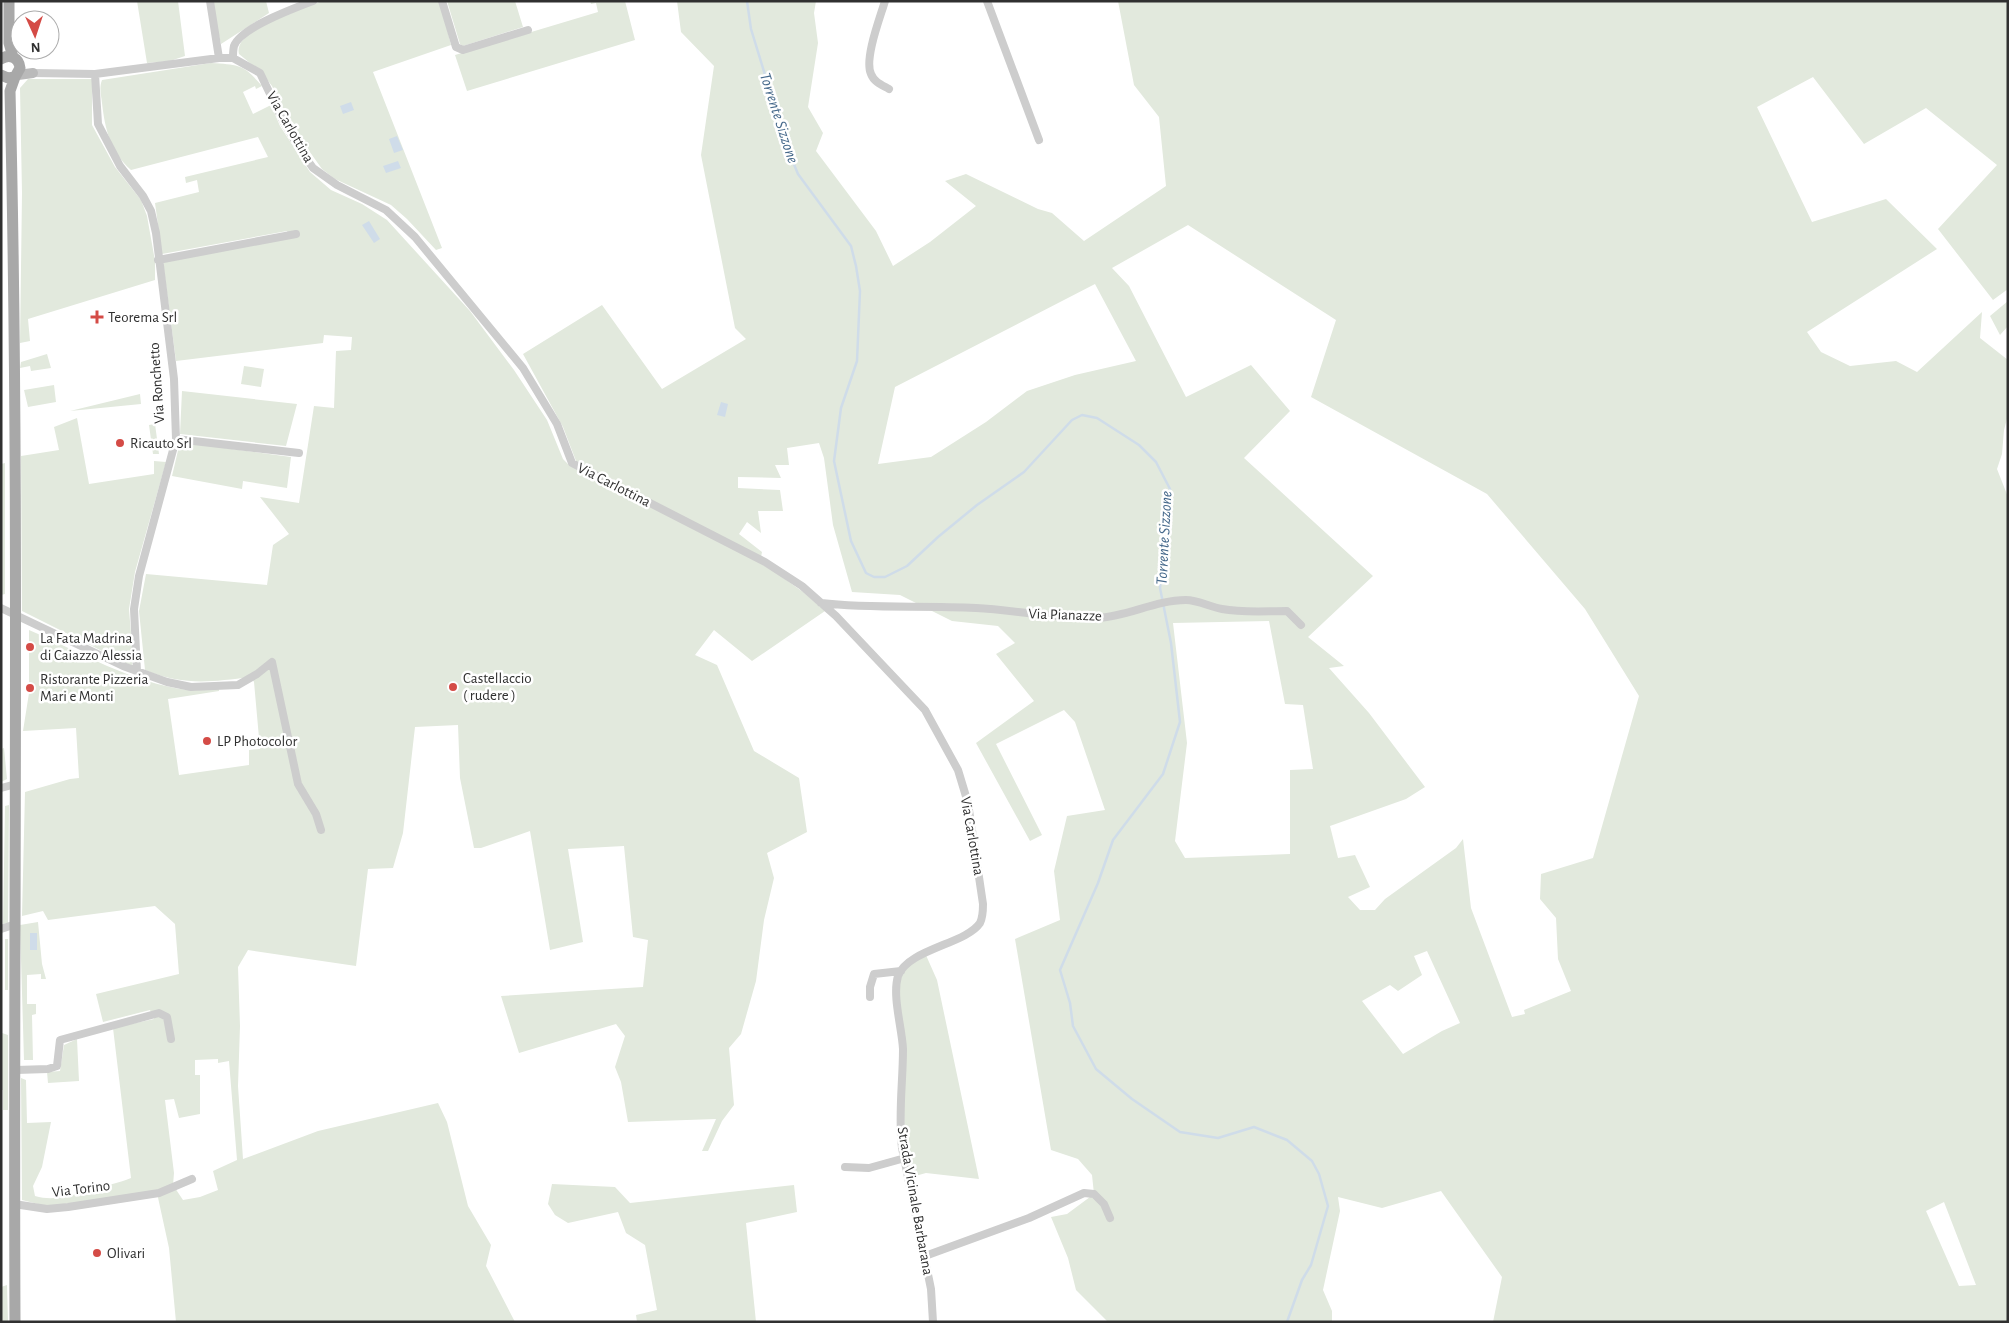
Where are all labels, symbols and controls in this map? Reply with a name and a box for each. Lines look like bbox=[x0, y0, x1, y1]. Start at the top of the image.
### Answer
north arrow bbox=[10, 10, 60, 60]
text: N bbox=[30, 40, 41, 54]
water label: Torrente Sizzone bbox=[757, 71, 801, 165]
street label: Via Carlottina bbox=[264, 89, 316, 165]
marker: Teorema Srl bbox=[90, 310, 104, 324]
place label: Teorema Srl bbox=[108, 310, 177, 325]
street label: Via Ronchetto bbox=[147, 342, 167, 424]
place label: Ricauto Srl bbox=[130, 436, 192, 451]
marker: Ricauto Srl bbox=[114, 437, 126, 449]
street label: Via Carlottina bbox=[575, 460, 653, 510]
water label: Torrente Sizzone bbox=[1154, 491, 1174, 585]
street label: Via Pianazze bbox=[1028, 606, 1102, 624]
place label: La Fata Madrina di Caiazzo Alessia bbox=[40, 631, 142, 663]
marker: La Fata Madrina di Caiazzo Alessia bbox=[24, 641, 36, 653]
place label: Castellaccio ( rudere ) bbox=[463, 671, 532, 703]
place label: Ristorante Pizzeria Mari e Monti bbox=[40, 672, 148, 704]
marker: Castellaccio ( rudere ) bbox=[447, 681, 459, 693]
marker: Ristorante Pizzeria Mari e Monti bbox=[24, 682, 36, 694]
place label: LP Photocolor bbox=[217, 734, 297, 749]
marker: LP Photocolor bbox=[201, 735, 213, 747]
street label: Via Carlottina bbox=[958, 795, 986, 877]
street label: Strada Vicinale Barbarana bbox=[895, 1126, 935, 1276]
street label: Via Torino bbox=[51, 1178, 111, 1200]
place label: Olivari bbox=[107, 1246, 145, 1261]
marker: Olivari bbox=[91, 1247, 103, 1259]

